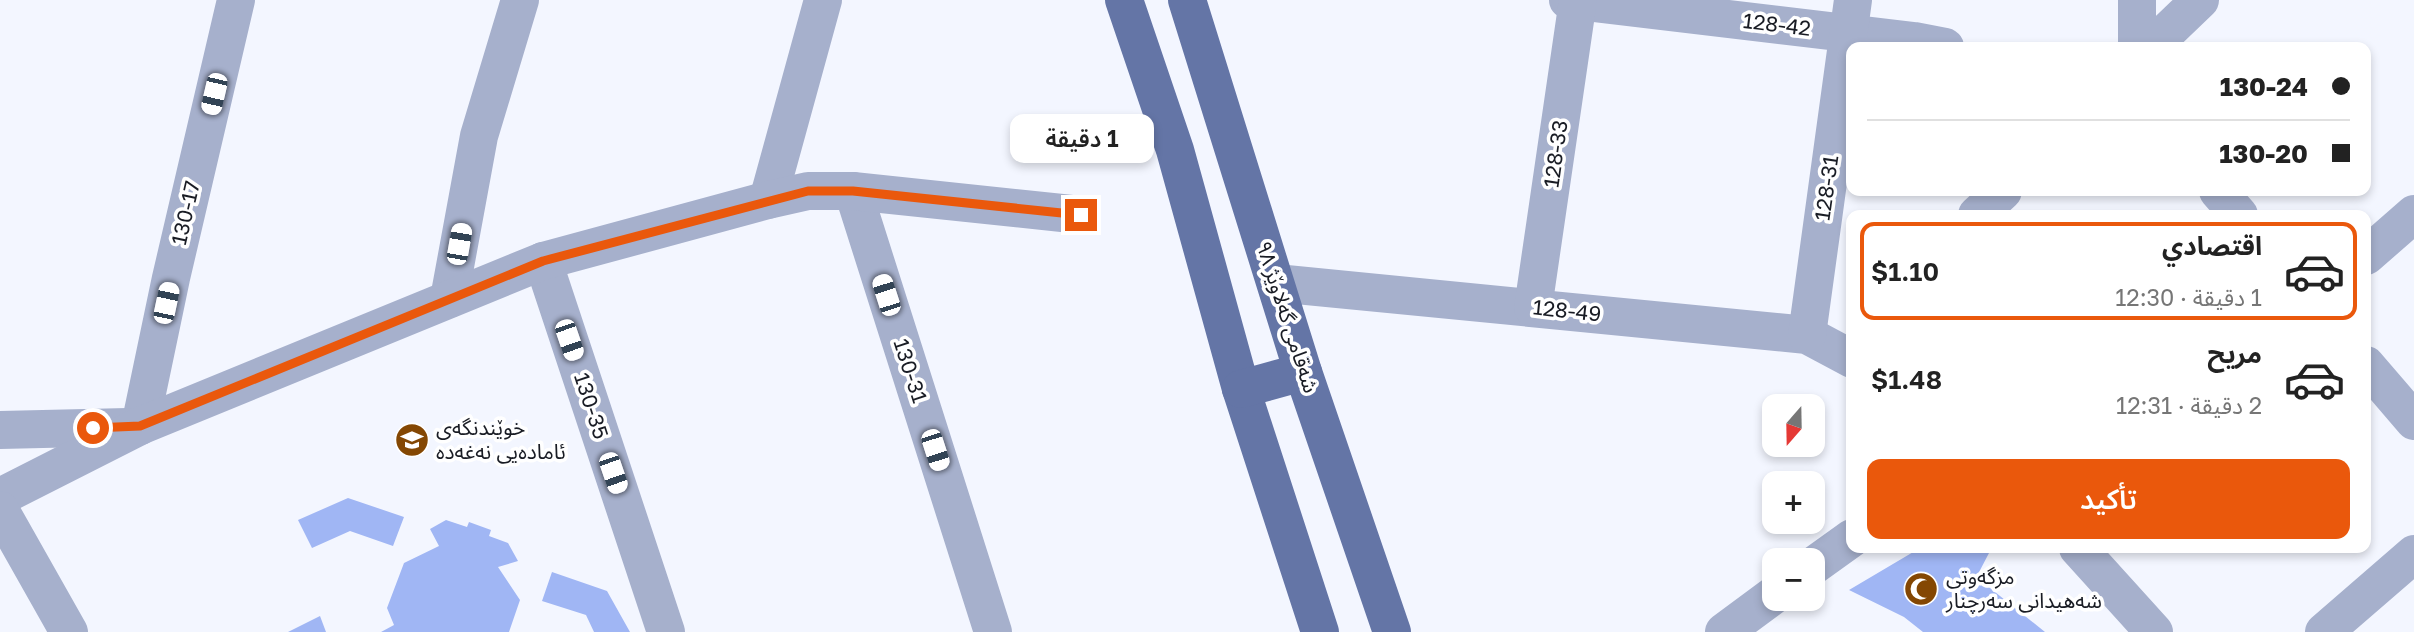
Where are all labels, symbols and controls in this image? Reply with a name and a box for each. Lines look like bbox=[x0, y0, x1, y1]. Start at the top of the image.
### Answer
street label: 128-42 bbox=[1742, 7, 1813, 41]
car bbox=[200, 71, 229, 117]
text: 130-24 bbox=[2220, 71, 2308, 102]
callout: 1 دقيقة bbox=[1009, 114, 1153, 162]
street label: 128-33 bbox=[1537, 119, 1573, 189]
text: 1 دقيقة bbox=[1045, 124, 1119, 152]
text: 130-20 bbox=[2219, 138, 2308, 169]
street label: 128-31 bbox=[1809, 154, 1843, 222]
street label: 130-17 bbox=[165, 178, 205, 247]
route end bbox=[1065, 199, 1097, 231]
car bbox=[446, 221, 473, 267]
text: اقتصادي bbox=[2162, 230, 2262, 261]
street label: شەقامی گەلاوێژ ٩٨ bbox=[1251, 237, 1325, 396]
icon: car bbox=[2283, 240, 2346, 303]
text: $1.10 bbox=[1871, 256, 1939, 287]
car bbox=[870, 272, 903, 318]
car bbox=[152, 280, 181, 326]
text: 1 دقيقة · 12:30 bbox=[2115, 283, 2262, 311]
street label: 128-49 bbox=[1532, 293, 1603, 327]
car bbox=[553, 317, 586, 363]
street label: 130-31 bbox=[888, 335, 934, 406]
text: مريح bbox=[2207, 338, 2262, 369]
icon: car bbox=[2283, 348, 2346, 411]
text: $1.48 bbox=[1871, 364, 1942, 395]
street label: 130-35 bbox=[569, 369, 615, 442]
text: 2 دقيقة · 12:31 bbox=[2116, 391, 2262, 419]
north arrow bbox=[1762, 394, 1825, 457]
map controls bbox=[1762, 394, 1825, 611]
route start bbox=[77, 412, 109, 444]
place label: خوێندنگەی ئامادەیی نەغەدە bbox=[436, 414, 566, 464]
school or university icon: خوێندنگەی ئامادەیی نەغەدە bbox=[393, 421, 431, 459]
car bbox=[919, 427, 952, 473]
car bbox=[597, 450, 630, 496]
button: تأكيد bbox=[1867, 459, 2350, 539]
button: + bbox=[1762, 471, 1825, 534]
button: − bbox=[1762, 548, 1825, 611]
place label: مزگەوتی شەهیدانی سەرچنار bbox=[1945, 563, 2102, 614]
mosque icon: مزگەوتی شەهیدانی سەرچنار bbox=[1902, 570, 1940, 608]

